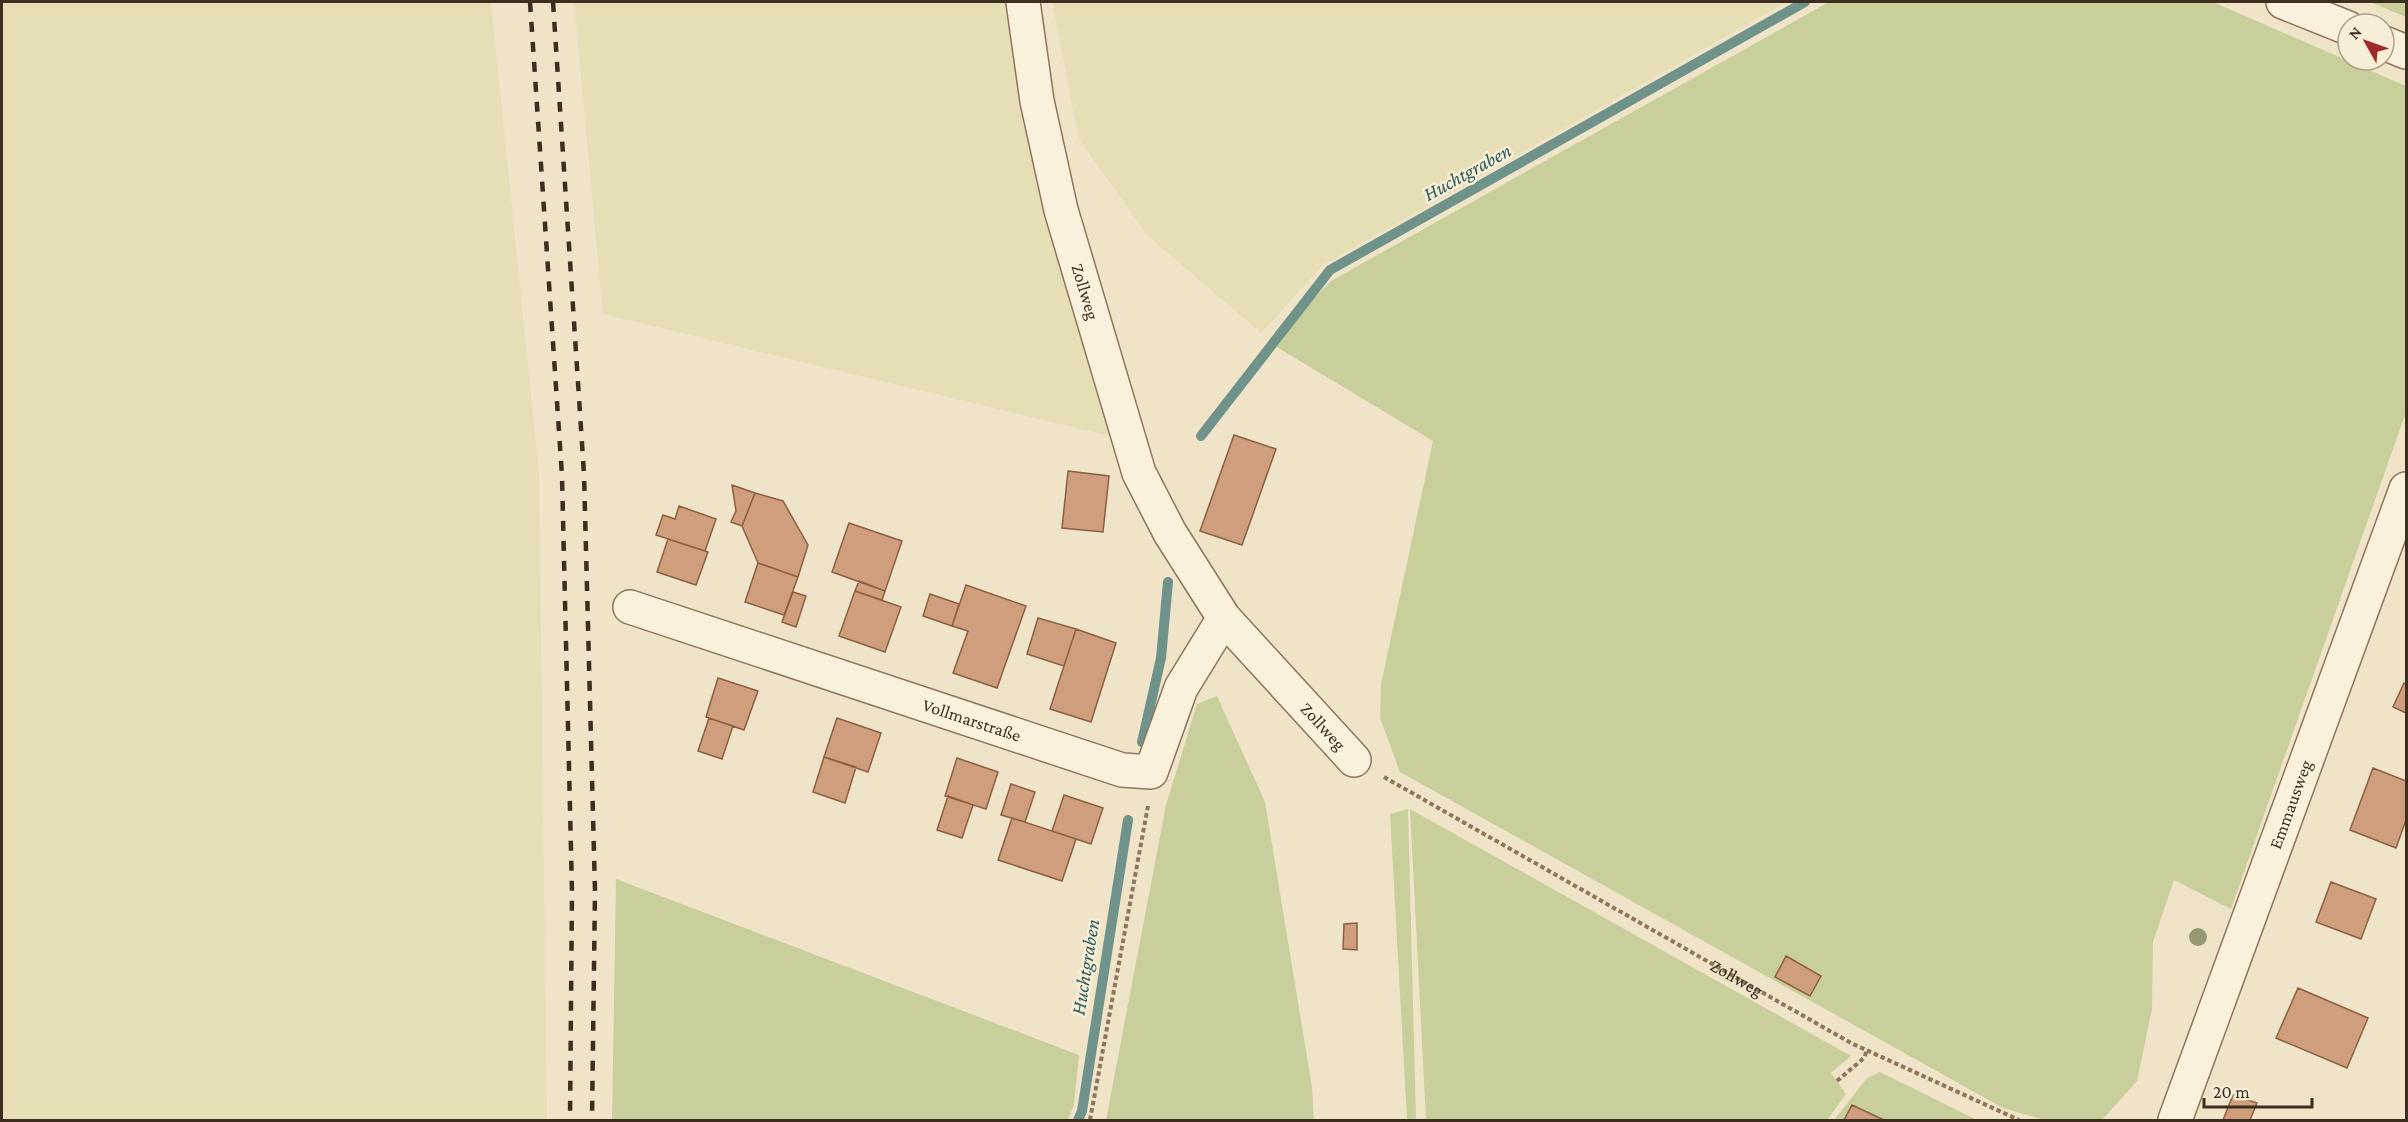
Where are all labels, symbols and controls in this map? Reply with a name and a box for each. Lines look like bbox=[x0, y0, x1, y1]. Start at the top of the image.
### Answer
north arrow bbox=[2336, 12, 2396, 72]
text: N bbox=[2345, 23, 2365, 42]
water label: Huchtgraben bbox=[1419, 139, 1515, 206]
street label: Zollweg bbox=[1068, 261, 1103, 323]
street label: Vollmarstraße bbox=[920, 695, 1024, 746]
street label: Zollweg bbox=[1296, 698, 1350, 754]
street label: Emmausweg bbox=[2265, 757, 2316, 852]
water label: Huchtgraben bbox=[1067, 917, 1104, 1017]
street label: Zollweg bbox=[1707, 955, 1767, 1001]
scale bar bbox=[2204, 1071, 2312, 1109]
text: 20 m bbox=[2213, 1082, 2250, 1102]

